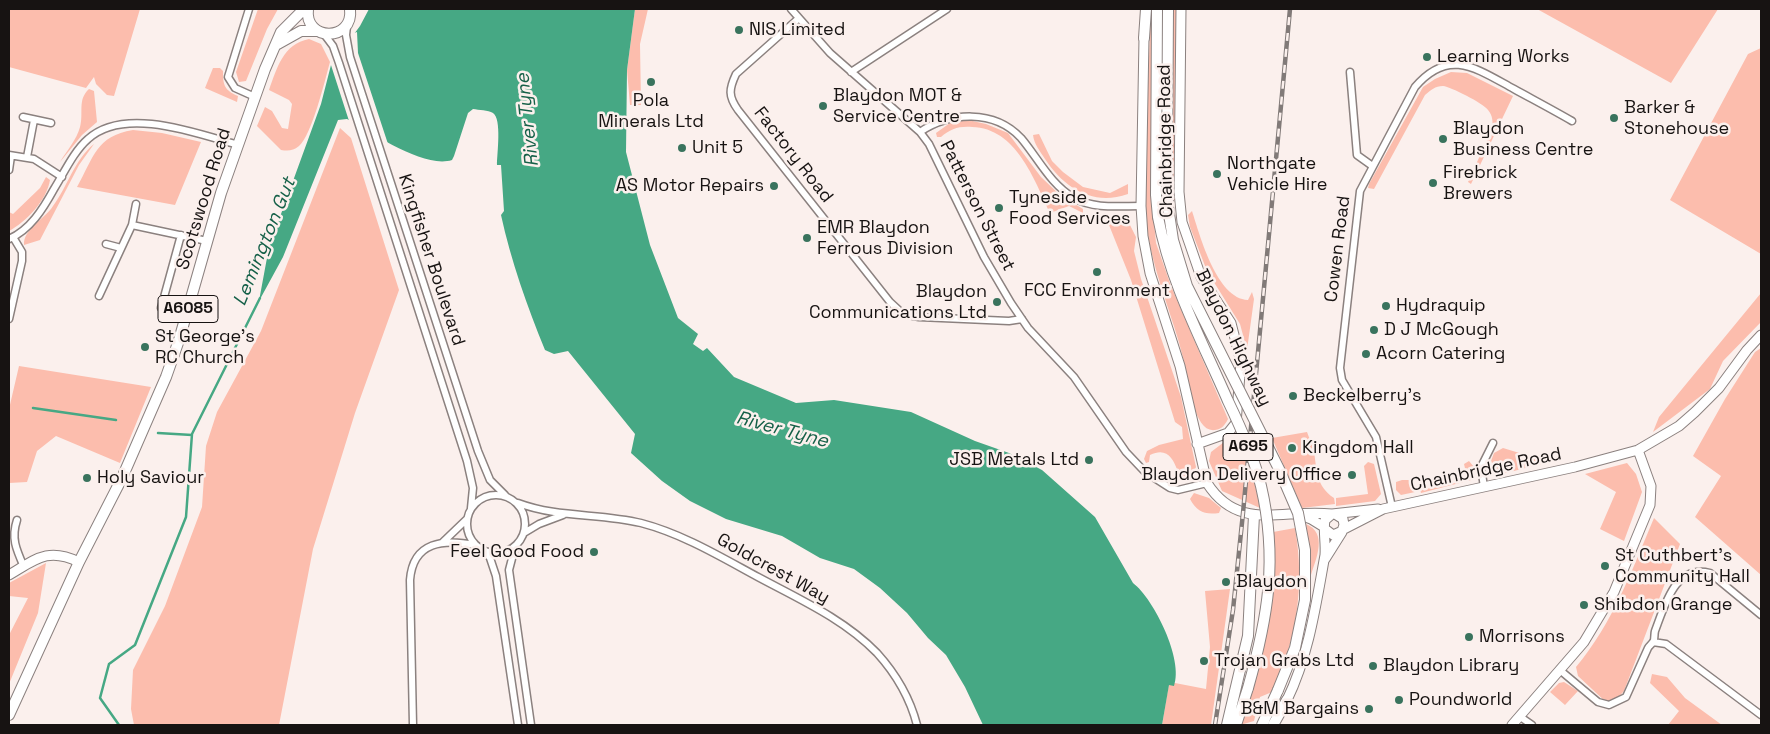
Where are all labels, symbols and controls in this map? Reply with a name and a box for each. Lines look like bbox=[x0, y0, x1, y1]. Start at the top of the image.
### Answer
place label: NIS Limited bbox=[749, 19, 845, 41]
marker: NIS Limited bbox=[733, 24, 745, 36]
place label: Learning Works bbox=[1437, 46, 1570, 68]
marker: Learning Works bbox=[1421, 51, 1433, 63]
street label: Chainbridge Road bbox=[1154, 64, 1178, 218]
water label: River Tyne bbox=[512, 72, 544, 168]
marker: Pola Minerals Ltd bbox=[645, 76, 657, 88]
place label: Blaydon MOT & Service Centre bbox=[833, 85, 962, 128]
place label: Pola Minerals Ltd bbox=[598, 90, 704, 132]
place label: Barker & Stonehouse bbox=[1624, 97, 1729, 140]
marker: Blaydon MOT & Service Centre bbox=[817, 100, 829, 112]
street label: Factory Road bbox=[749, 103, 837, 207]
marker: Barker & Stonehouse bbox=[1608, 112, 1620, 124]
place label: Blaydon Business Centre bbox=[1453, 118, 1593, 160]
street label: Scotswood Road bbox=[172, 126, 236, 272]
marker: Blaydon Business Centre bbox=[1437, 133, 1449, 145]
place label: Unit 5 bbox=[692, 137, 743, 159]
street label: Patterson Street bbox=[935, 137, 1019, 275]
marker: Unit 5 bbox=[676, 142, 688, 154]
place label: Northgate Vehicle Hire bbox=[1227, 153, 1327, 195]
place label: Firebrick Brewers bbox=[1443, 162, 1517, 204]
marker: Northgate Vehicle Hire bbox=[1211, 168, 1223, 180]
street label: Kingfisher Boulevard bbox=[393, 172, 469, 348]
water label: Lemington Gut bbox=[229, 175, 301, 309]
place label: AS Motor Repairs bbox=[616, 175, 764, 197]
marker: Firebrick Brewers bbox=[1427, 177, 1439, 189]
marker: AS Motor Repairs bbox=[768, 180, 780, 192]
place label: Tyneside Food Services bbox=[1009, 187, 1131, 230]
street label: Cowen Road bbox=[1321, 194, 1355, 304]
marker: Tyneside Food Services bbox=[993, 202, 1005, 214]
place label: EMR Blaydon Ferrous Division bbox=[817, 217, 953, 260]
marker: EMR Blaydon Ferrous Division bbox=[801, 232, 813, 244]
marker: FCC Environment bbox=[1091, 266, 1103, 278]
street label: Blaydon Highway bbox=[1190, 266, 1276, 410]
place label: FCC Environment bbox=[1024, 280, 1170, 302]
place label: Blaydon Communications Ltd bbox=[809, 281, 987, 324]
place label: Hydraquip bbox=[1396, 295, 1486, 317]
road number: A6085 bbox=[158, 296, 218, 322]
marker: Blaydon Communications Ltd bbox=[991, 296, 1003, 308]
marker: Hydraquip bbox=[1380, 300, 1392, 312]
place label: D J McGough bbox=[1384, 319, 1499, 341]
marker: D J McGough bbox=[1368, 324, 1380, 336]
place label: St George's RC Church bbox=[155, 326, 255, 368]
marker: St George's RC Church bbox=[139, 341, 151, 353]
place label: Acorn Catering bbox=[1376, 343, 1505, 365]
marker: Acorn Catering bbox=[1360, 348, 1372, 360]
place label: Beckelberry's bbox=[1303, 385, 1421, 407]
marker: Beckelberry's bbox=[1287, 390, 1299, 402]
water label: River Tyne bbox=[734, 407, 830, 453]
road number: A695 bbox=[1223, 434, 1273, 461]
place label: Kingdom Hall bbox=[1302, 437, 1414, 459]
marker: Kingdom Hall bbox=[1286, 442, 1298, 454]
street label: Chainbridge Road bbox=[1409, 443, 1563, 497]
place label: JSB Metals Ltd bbox=[949, 449, 1079, 471]
marker: JSB Metals Ltd bbox=[1083, 454, 1095, 466]
place label: Blaydon Delivery Office bbox=[1141, 464, 1342, 486]
place label: Holy Saviour bbox=[97, 467, 204, 489]
marker: Blaydon Delivery Office bbox=[1346, 469, 1358, 481]
marker: Holy Saviour bbox=[81, 472, 93, 484]
street label: Goldcrest Way bbox=[713, 529, 833, 609]
place label: Feel Good Food bbox=[450, 541, 584, 563]
place label: St Cuthbert's Community Hall bbox=[1615, 545, 1750, 588]
marker: Feel Good Food bbox=[588, 546, 600, 558]
marker: St Cuthbert's Community Hall bbox=[1599, 560, 1611, 572]
place label: Blaydon bbox=[1236, 571, 1307, 593]
marker: Blaydon bbox=[1220, 576, 1232, 588]
place label: Shibdon Grange bbox=[1594, 594, 1732, 616]
marker: Shibdon Grange bbox=[1578, 599, 1590, 611]
place label: Morrisons bbox=[1479, 626, 1565, 648]
marker: Morrisons bbox=[1463, 631, 1475, 643]
place label: Trojan Grabs Ltd bbox=[1214, 650, 1354, 672]
marker: Trojan Grabs Ltd bbox=[1198, 655, 1210, 667]
place label: Blaydon Library bbox=[1383, 655, 1519, 677]
marker: Blaydon Library bbox=[1367, 660, 1379, 672]
place label: Poundworld bbox=[1409, 689, 1512, 711]
marker: Poundworld bbox=[1393, 694, 1405, 706]
place label: B&M Bargains bbox=[1240, 698, 1359, 720]
marker: B&M Bargains bbox=[1363, 703, 1375, 715]

